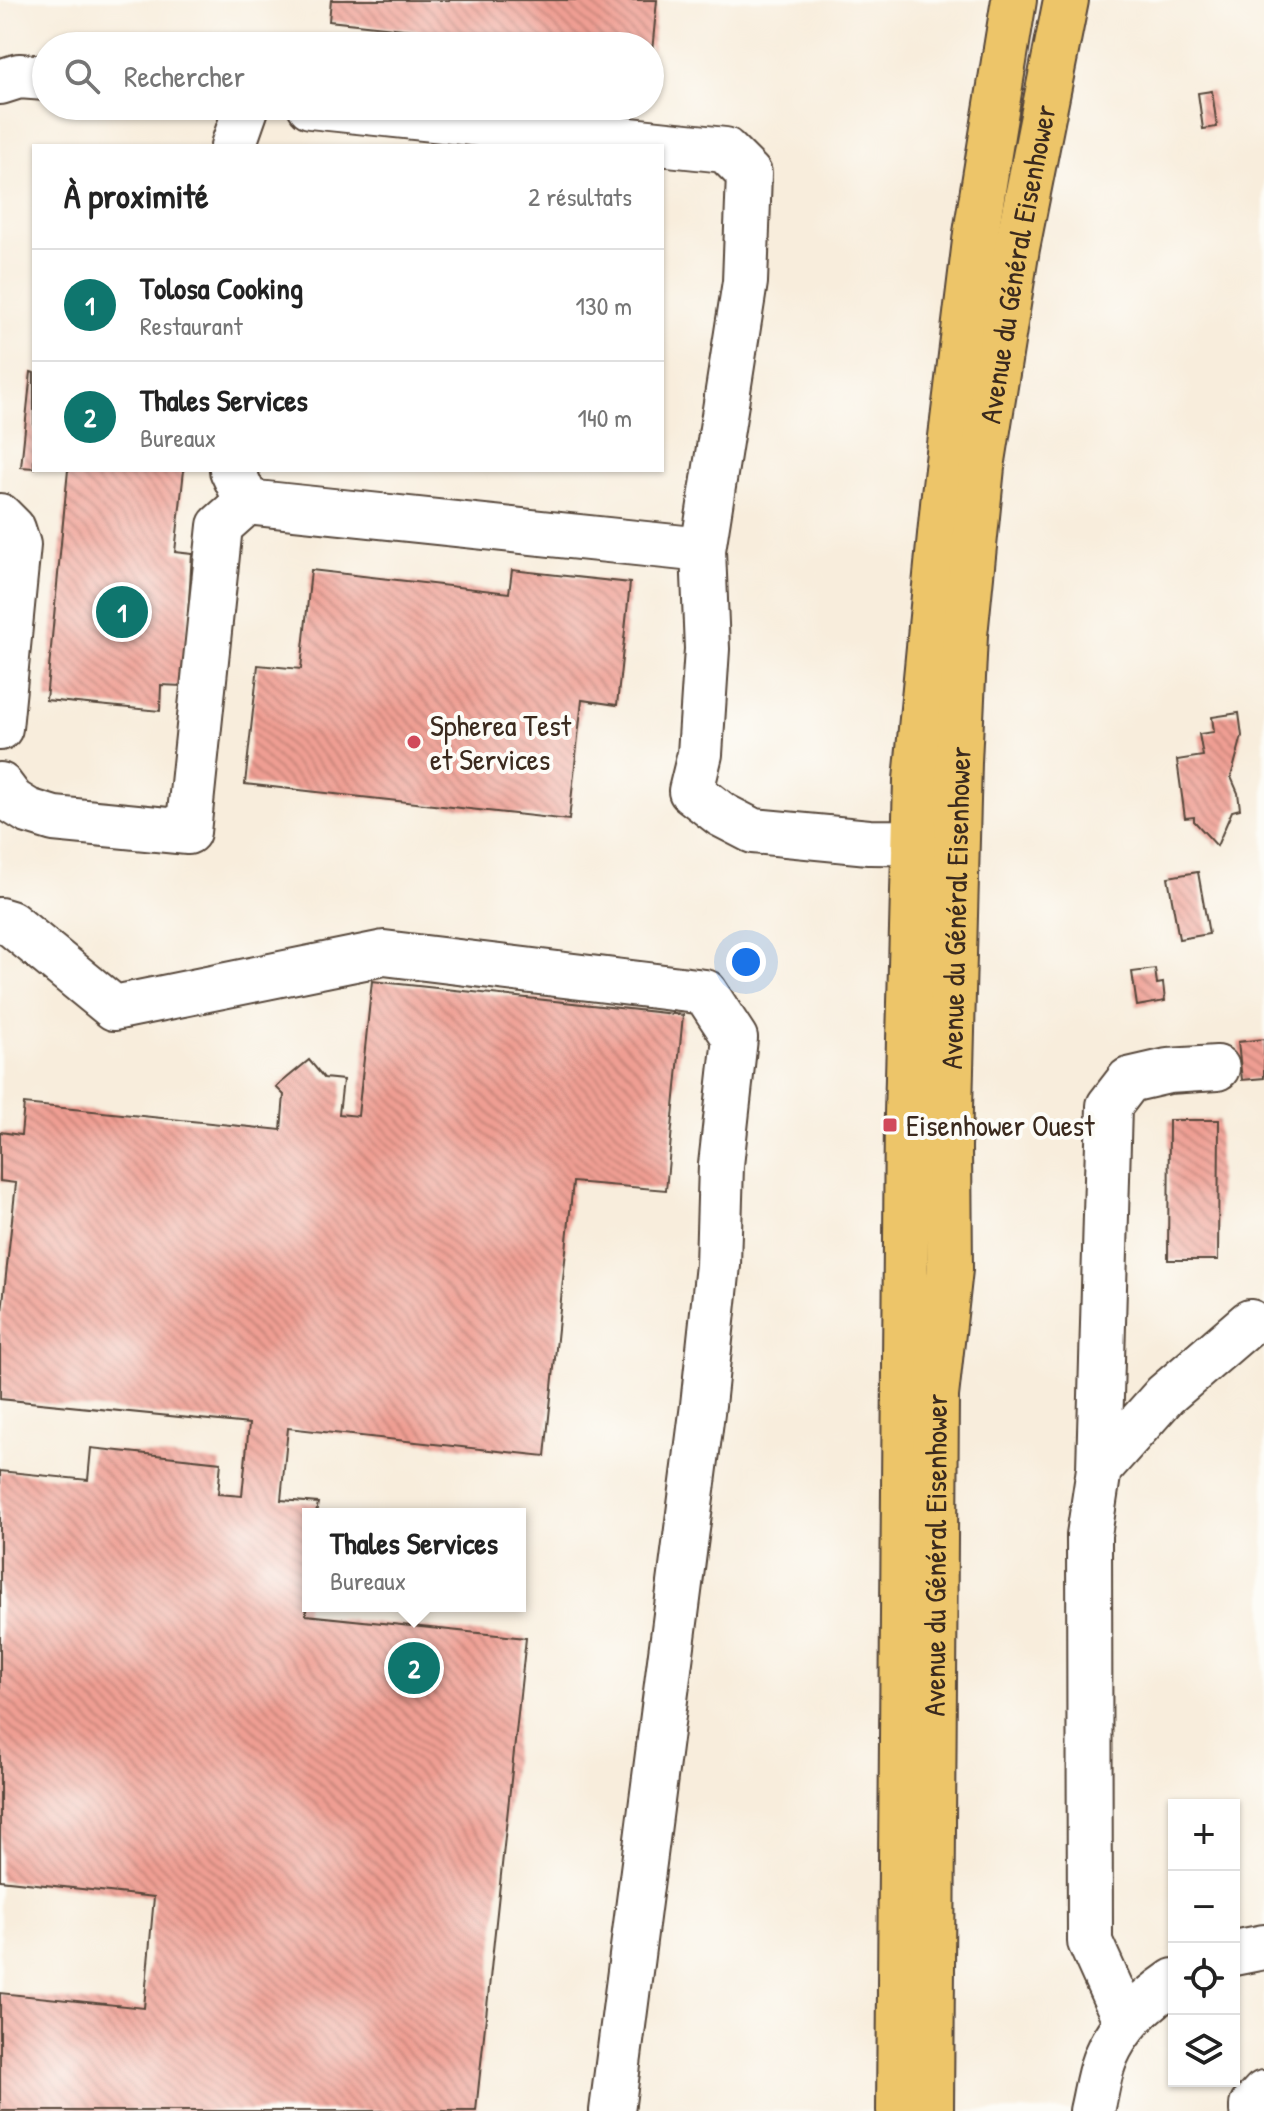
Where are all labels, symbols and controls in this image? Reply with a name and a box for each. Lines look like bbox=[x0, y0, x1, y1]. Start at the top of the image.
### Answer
search box bbox=[32, 32, 664, 120]
icon: search bbox=[60, 54, 104, 98]
text: Rechercher bbox=[124, 56, 245, 96]
street label: Avenue du Général Eisenhower bbox=[969, 101, 1065, 426]
text: À proximité bbox=[64, 173, 209, 219]
text: 2 résultats bbox=[528, 179, 632, 214]
text: Tolosa Cooking bbox=[140, 268, 303, 308]
text: 1 bbox=[85, 288, 95, 323]
text: 130 m bbox=[576, 288, 632, 323]
text: Restaurant bbox=[140, 308, 243, 343]
text: Thales Services bbox=[140, 380, 308, 420]
text: 2 bbox=[84, 400, 96, 435]
text: 140 m bbox=[578, 400, 632, 435]
text: Bureaux bbox=[140, 420, 216, 455]
pin: 1 bbox=[96, 582, 148, 642]
place label: Spherea Test et Services bbox=[430, 705, 572, 779]
marker: Spherea Test et Services bbox=[405, 733, 423, 751]
street label: Avenue du Général Eisenhower bbox=[931, 745, 980, 1070]
your location bbox=[726, 942, 766, 982]
place label: Eisenhower Ouest bbox=[906, 1105, 1095, 1145]
marker: Eisenhower Ouest bbox=[881, 1116, 899, 1134]
street label: Avenue du Général Eisenhower bbox=[914, 1393, 956, 1717]
popup bbox=[302, 1508, 526, 1612]
text: Thales Services bbox=[330, 1523, 498, 1563]
text: Bureaux bbox=[330, 1563, 406, 1598]
pin: 2 bbox=[388, 1638, 440, 1698]
map controls bbox=[1168, 1799, 1240, 2087]
button: + bbox=[1168, 1799, 1240, 1871]
button: − bbox=[1168, 1871, 1240, 1943]
button: locate bbox=[1168, 1943, 1240, 2015]
button: layers bbox=[1168, 2015, 1240, 2087]

